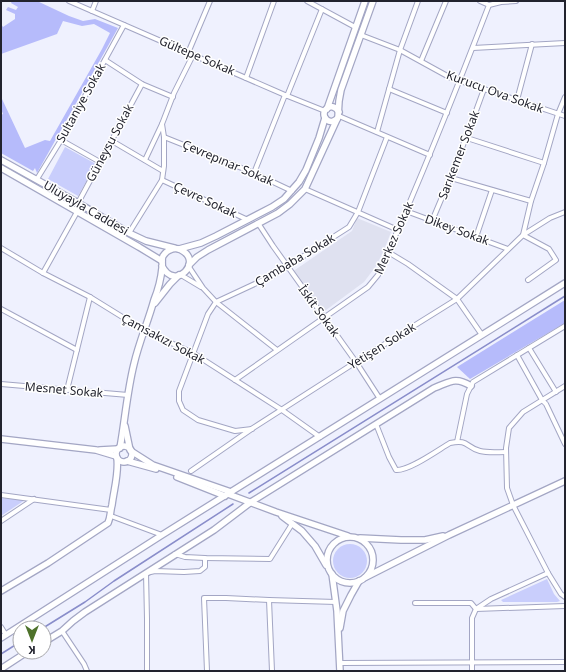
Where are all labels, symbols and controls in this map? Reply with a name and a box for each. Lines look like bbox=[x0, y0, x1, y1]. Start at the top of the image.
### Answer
street label: Gültepe Sokak bbox=[157, 32, 238, 79]
street label: Sultaniye Sokak bbox=[52, 60, 110, 145]
street label: Kurucu Ova Sokak bbox=[444, 66, 547, 117]
street label: Güneysu Sokak bbox=[82, 100, 138, 185]
street label: Sarıkemer Sokak bbox=[434, 107, 484, 202]
street label: Çevrepınar Sokak bbox=[180, 136, 277, 190]
street label: Uluyayla Caddesi bbox=[40, 176, 132, 239]
street label: Çevre Sokak bbox=[171, 177, 240, 222]
street label: Merkez Sokak bbox=[370, 198, 417, 277]
street label: Dikey Sokak bbox=[423, 210, 492, 249]
street label: Çambaba Sokak bbox=[252, 229, 338, 290]
street label: İskit Sokak bbox=[295, 281, 344, 341]
street label: Çamsakızı Sokak bbox=[118, 309, 209, 368]
street label: Yetişen Sokak bbox=[345, 318, 419, 373]
street label: Mesnet Sokak bbox=[24, 378, 104, 401]
north arrow bbox=[12, 620, 52, 660]
text: K bbox=[28, 643, 36, 658]

